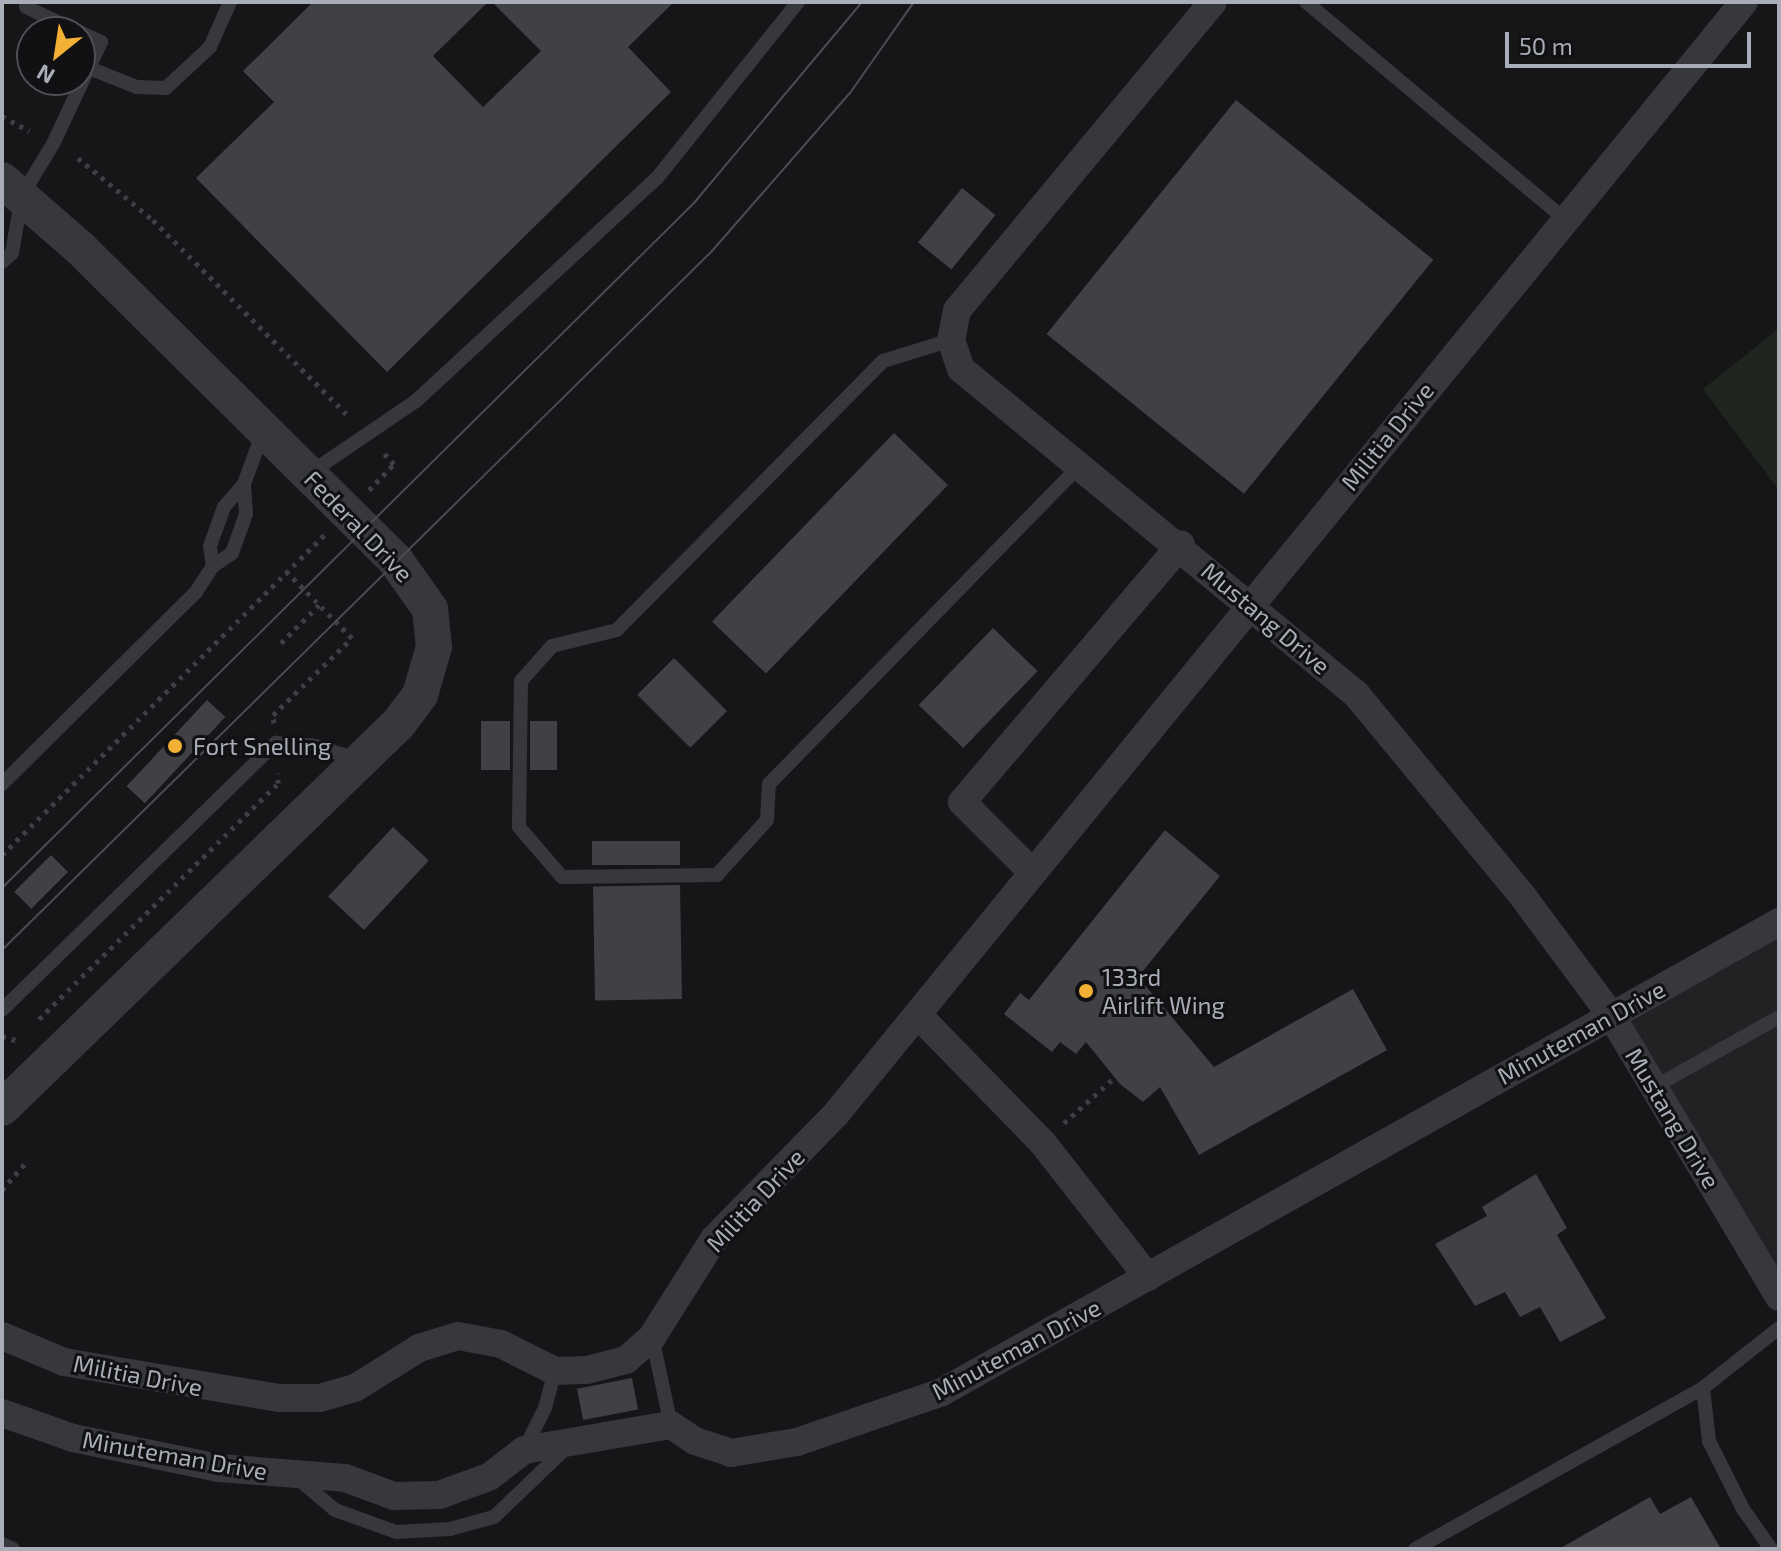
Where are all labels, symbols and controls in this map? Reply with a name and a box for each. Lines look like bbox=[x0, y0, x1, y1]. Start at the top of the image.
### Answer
north arrow bbox=[16, 16, 96, 96]
scale bar bbox=[1509, 16, 1755, 66]
text: 50 m bbox=[1519, 31, 1573, 60]
text: N bbox=[32, 60, 58, 90]
street label: Militia Drive bbox=[1335, 376, 1439, 496]
street label: Federal Drive bbox=[299, 464, 419, 588]
street label: Mustang Drive bbox=[1196, 556, 1336, 680]
place label: Fort Snelling bbox=[193, 732, 331, 760]
marker: Fort Snelling bbox=[164, 735, 186, 757]
place label: 133rd Airlift Wing bbox=[1102, 963, 1225, 1019]
street label: Minuteman Drive bbox=[1492, 974, 1670, 1090]
marker: 133rd Airlift Wing bbox=[1077, 982, 1095, 1000]
street label: Mustang Drive bbox=[1620, 1042, 1726, 1194]
street label: Militia Drive bbox=[700, 1142, 810, 1258]
street label: Minuteman Drive bbox=[927, 1292, 1105, 1406]
street label: Militia Drive bbox=[71, 1348, 205, 1402]
street label: Minuteman Drive bbox=[80, 1425, 270, 1485]

